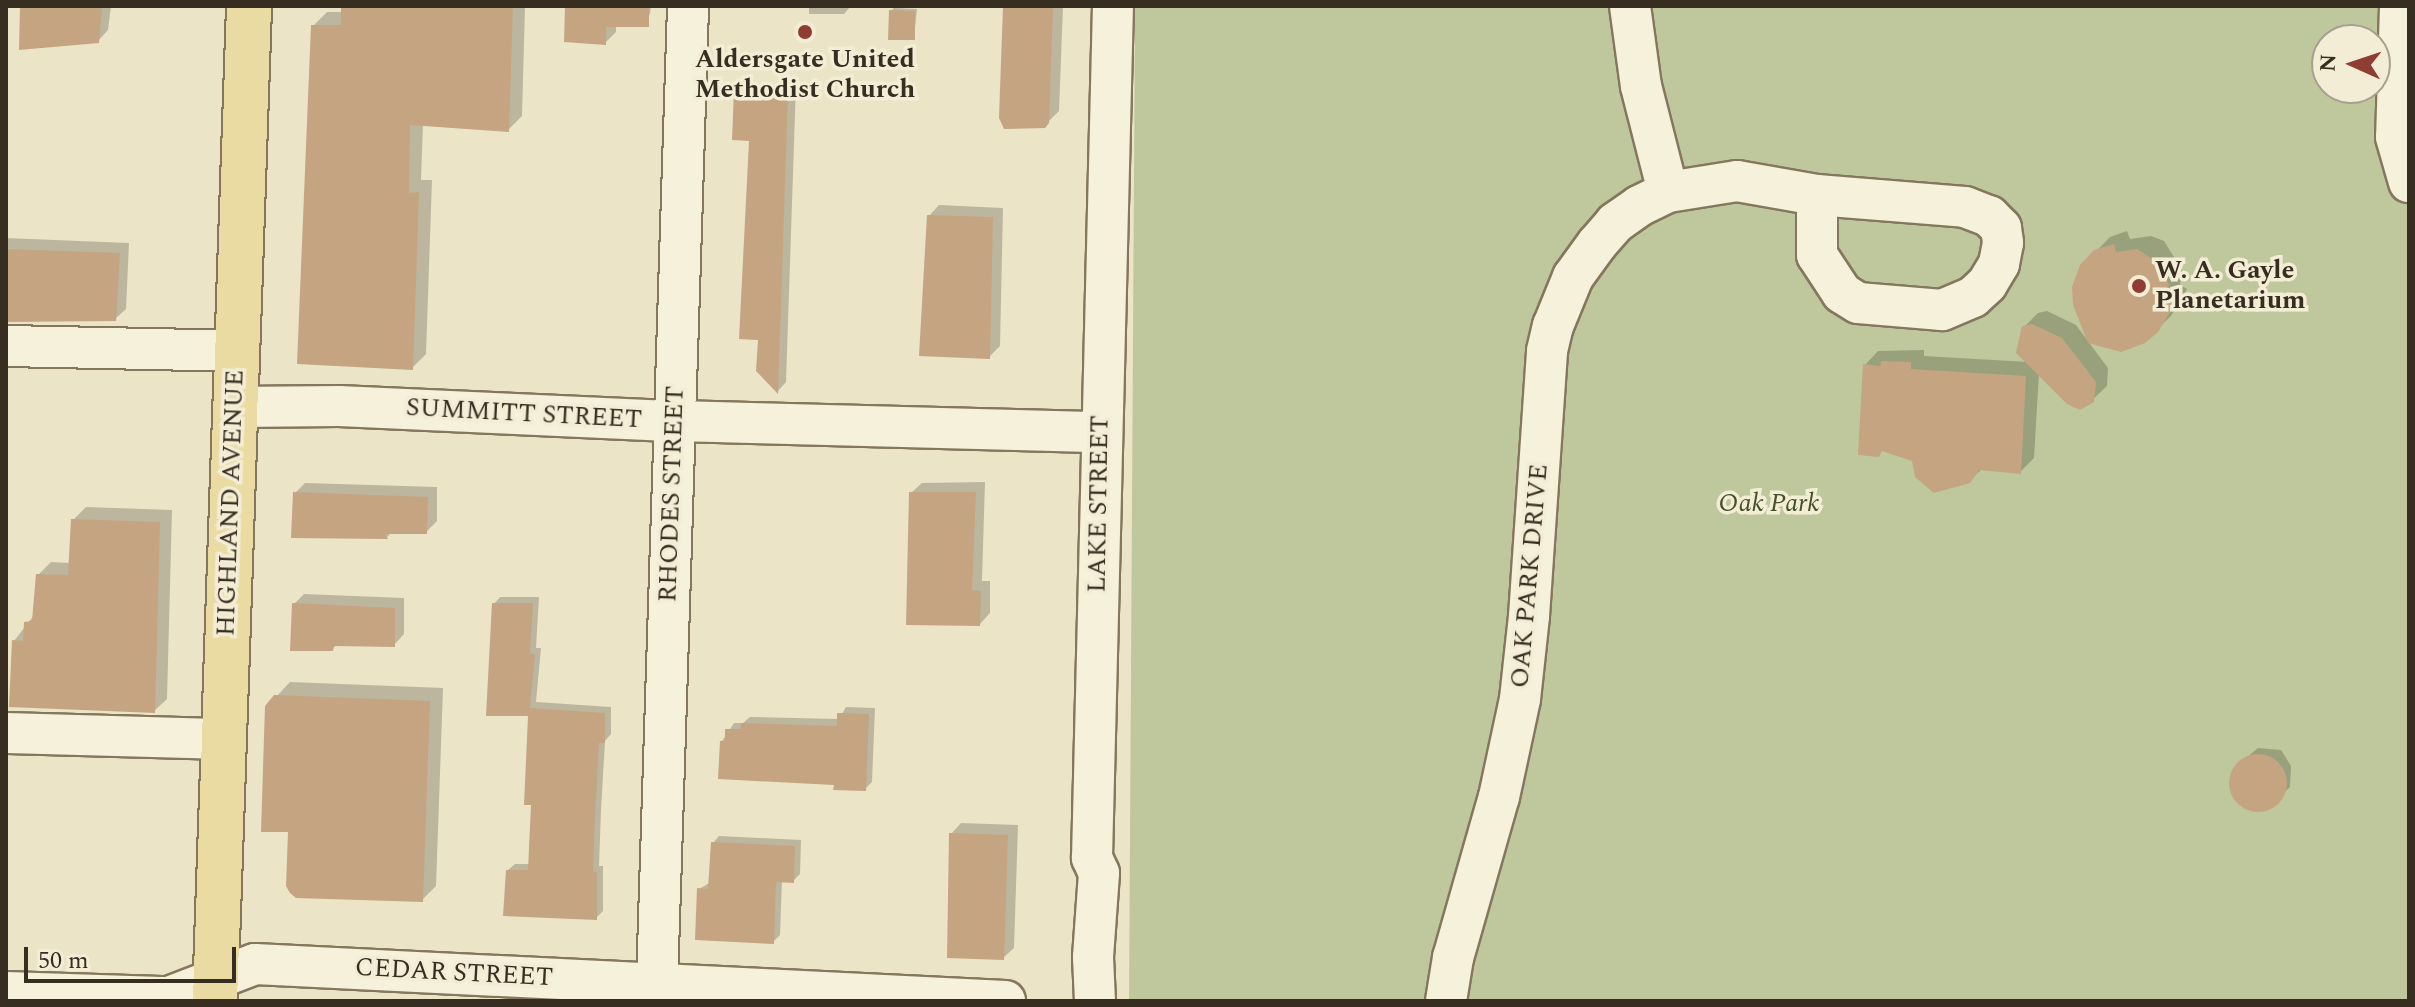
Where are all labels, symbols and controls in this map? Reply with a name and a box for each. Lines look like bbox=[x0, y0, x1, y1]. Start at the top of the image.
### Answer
marker: Aldersgate United Methodist Church bbox=[796, 23, 814, 41]
north arrow bbox=[2311, 24, 2391, 104]
place label: Aldersgate United Methodist Church bbox=[695, 44, 915, 106]
text: N bbox=[2312, 53, 2345, 73]
place label: W. A. Gayle Planetarium bbox=[2155, 255, 2306, 316]
marker: W. A. Gayle Planetarium bbox=[2130, 277, 2148, 295]
street label: HIGHLAND AVENUE bbox=[211, 369, 251, 637]
street label: RHODES STREET bbox=[653, 385, 691, 603]
street label: SUMMITT STREET bbox=[405, 392, 643, 436]
street label: LAKE STREET bbox=[1082, 415, 1116, 593]
street label: OAK PARK DRIVE bbox=[1505, 463, 1555, 689]
park label: Oak Park bbox=[1719, 488, 1819, 520]
scale bar bbox=[28, 931, 240, 981]
text: 50 m bbox=[38, 943, 89, 979]
street label: CEDAR STREET bbox=[354, 952, 554, 994]

